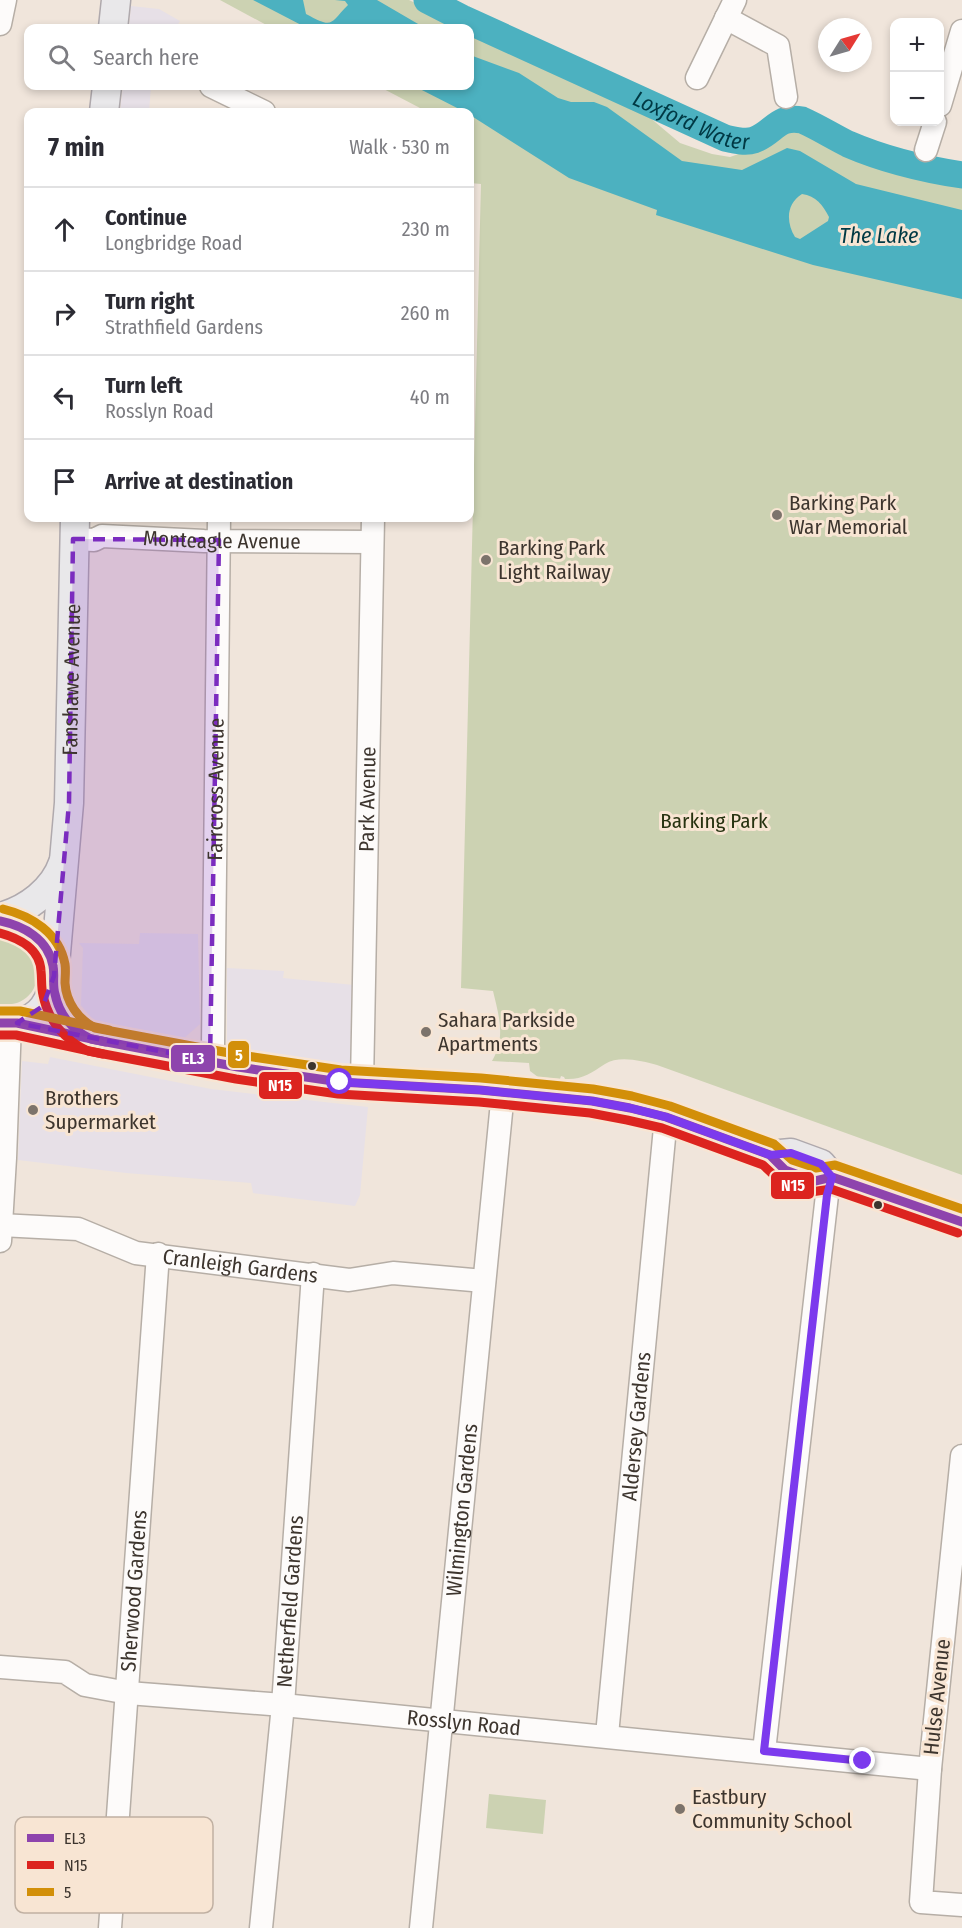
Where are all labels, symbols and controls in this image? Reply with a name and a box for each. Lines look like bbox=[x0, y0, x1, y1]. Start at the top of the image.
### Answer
north arrow bbox=[818, 18, 872, 72]
map controls bbox=[890, 18, 944, 126]
button: + bbox=[890, 18, 944, 72]
search box bbox=[24, 24, 474, 90]
icon: search bbox=[45, 41, 78, 74]
text: Search here bbox=[93, 44, 199, 71]
button: − bbox=[890, 72, 944, 126]
water label: Loxford Water bbox=[629, 84, 751, 155]
text: 7 min bbox=[48, 132, 105, 163]
text: Walk · 530 m bbox=[349, 135, 450, 159]
text: Continue bbox=[105, 204, 187, 231]
icon: ahead bbox=[48, 213, 81, 246]
text: 230 m bbox=[402, 217, 450, 241]
water label: The Lake bbox=[839, 222, 919, 249]
text: Longbridge Road bbox=[105, 231, 242, 255]
text: Turn right bbox=[105, 288, 194, 315]
icon: right bbox=[48, 297, 81, 330]
text: 260 m bbox=[401, 301, 450, 325]
text: Strathfield Gardens bbox=[105, 315, 263, 339]
text: Turn left bbox=[105, 372, 183, 399]
icon: left bbox=[48, 381, 81, 414]
text: 40 m bbox=[410, 385, 450, 409]
text: Rosslyn Road bbox=[105, 399, 214, 423]
icon: arrive bbox=[48, 465, 81, 498]
text: Arrive at destination bbox=[105, 468, 293, 495]
place label: Barking Park War Memorial bbox=[789, 490, 908, 540]
marker: Barking Park War Memorial bbox=[770, 508, 784, 522]
street label: Monteagle Avenue bbox=[143, 525, 301, 555]
place label: Barking Park Light Railway bbox=[498, 535, 611, 585]
marker: Barking Park Light Railway bbox=[479, 553, 493, 567]
street label: Fanshawe Avenue bbox=[57, 604, 86, 756]
street label: Faircross Avenue bbox=[202, 718, 230, 861]
street label: Park Avenue bbox=[354, 746, 382, 852]
park label: Barking Park bbox=[660, 808, 768, 834]
place label: Sahara Parkside Apartments bbox=[438, 1007, 575, 1057]
marker: Sahara Parkside Apartments bbox=[419, 1025, 433, 1039]
line badge: 5 bbox=[227, 1040, 250, 1069]
line badge: EL3 bbox=[170, 1044, 216, 1073]
text: 5 bbox=[235, 1046, 243, 1065]
text: EL3 bbox=[182, 1049, 205, 1068]
unlabelled marker bbox=[306, 1060, 318, 1072]
route start bbox=[326, 1068, 352, 1094]
line badge: N15 bbox=[258, 1071, 303, 1100]
text: N15 bbox=[268, 1076, 292, 1095]
place label: Brothers Supermarket bbox=[45, 1085, 156, 1135]
marker: Brothers Supermarket bbox=[26, 1103, 40, 1117]
line badge: N15 bbox=[770, 1171, 815, 1200]
text: N15 bbox=[781, 1176, 805, 1195]
unlabelled marker bbox=[872, 1199, 884, 1211]
street label: Cranleigh Gardens bbox=[161, 1244, 319, 1289]
street label: Aldersey Gardens bbox=[616, 1351, 657, 1502]
street label: Wilmington Gardens bbox=[441, 1422, 483, 1598]
street label: Sherwood Gardens bbox=[115, 1509, 153, 1673]
street label: Netherfield Gardens bbox=[271, 1514, 309, 1688]
street label: Hulse Avenue bbox=[918, 1638, 956, 1756]
street label: Rosslyn Road bbox=[406, 1704, 522, 1741]
route end bbox=[849, 1747, 875, 1773]
place label: Eastbury Community School bbox=[692, 1784, 853, 1834]
marker: Eastbury Community School bbox=[673, 1802, 687, 1816]
legend bbox=[15, 1817, 213, 1913]
text: EL3 bbox=[64, 1829, 86, 1848]
text: N15 bbox=[64, 1856, 87, 1875]
text: 5 bbox=[64, 1883, 71, 1902]

